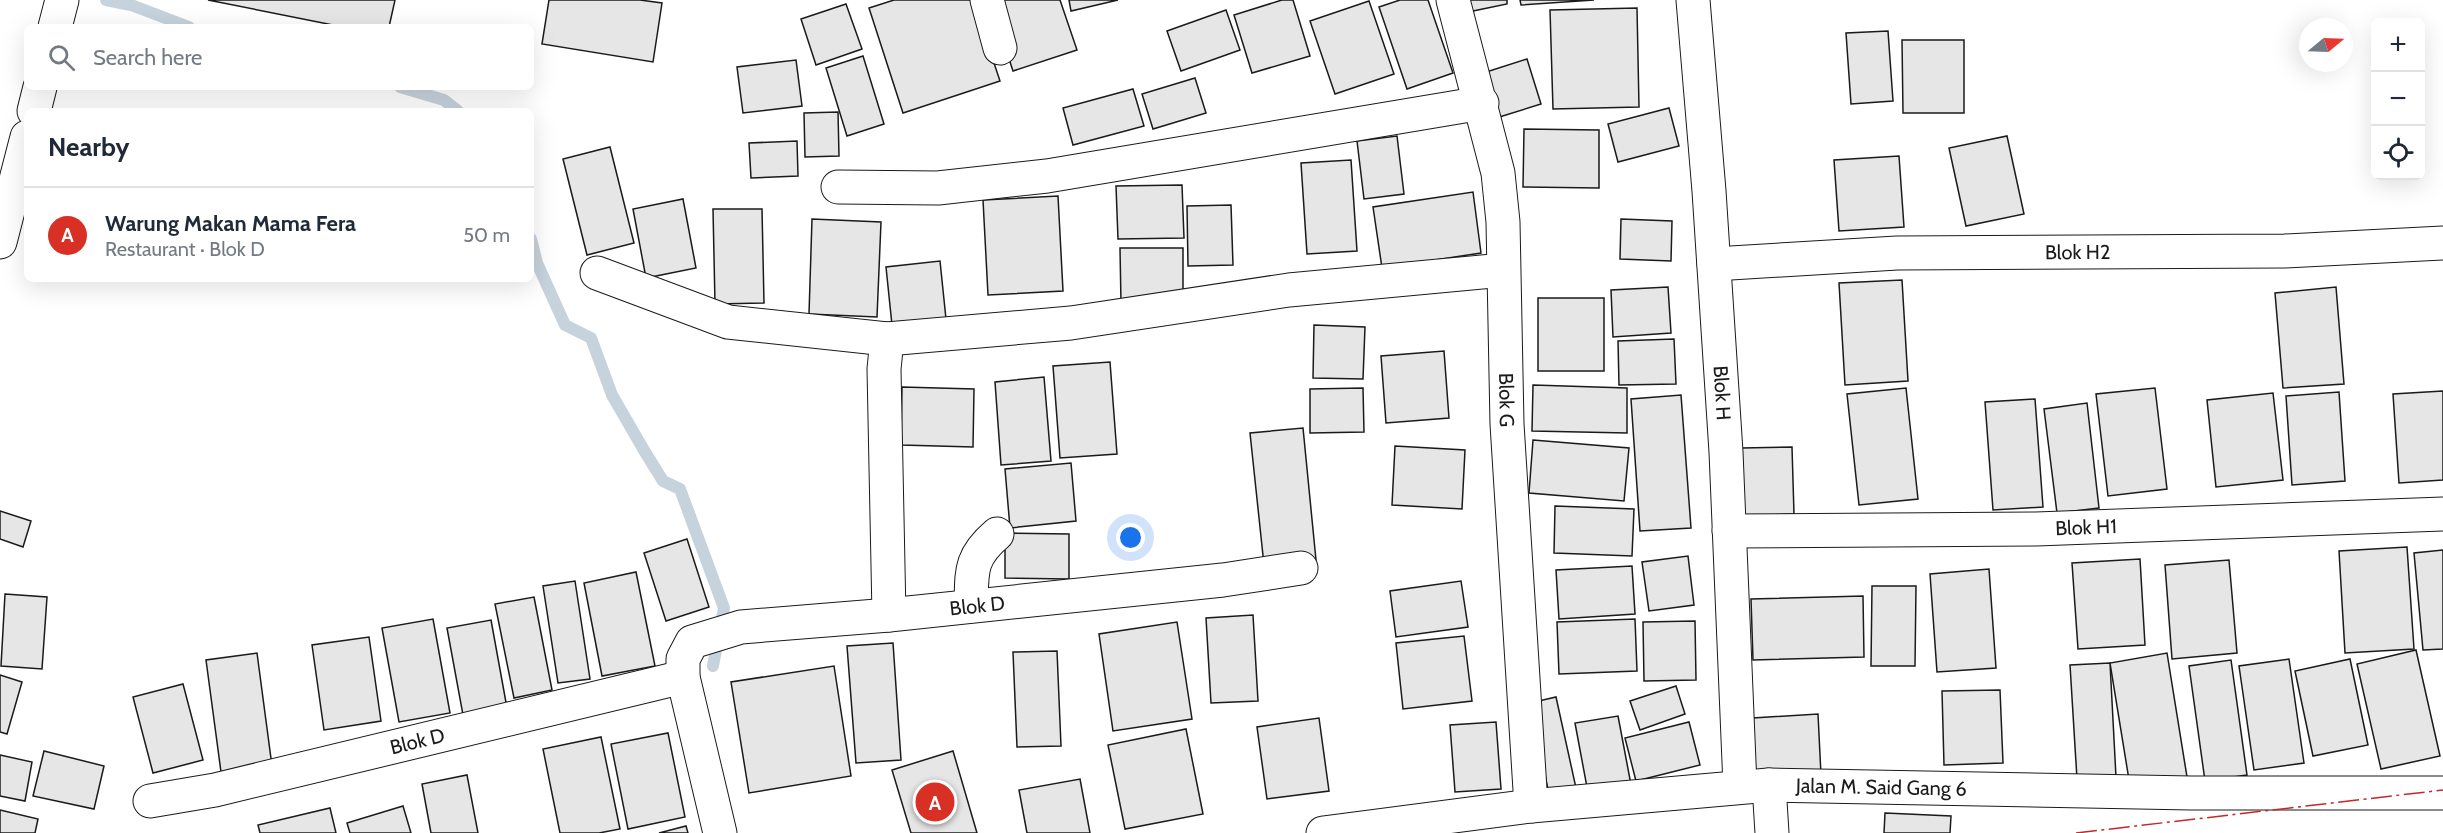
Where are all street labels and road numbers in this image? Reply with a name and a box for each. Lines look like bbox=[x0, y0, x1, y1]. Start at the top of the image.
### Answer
street label: Blok H2 bbox=[2045, 240, 2110, 264]
street label: Blok H bbox=[1708, 365, 1736, 421]
street label: Blok G bbox=[1494, 373, 1519, 427]
street label: Blok H1 bbox=[2055, 514, 2117, 540]
street label: Blok D bbox=[948, 591, 1006, 621]
street label: Blok D bbox=[387, 723, 447, 759]
street label: Jalan M. Said Gang 6 bbox=[1795, 773, 1967, 801]

